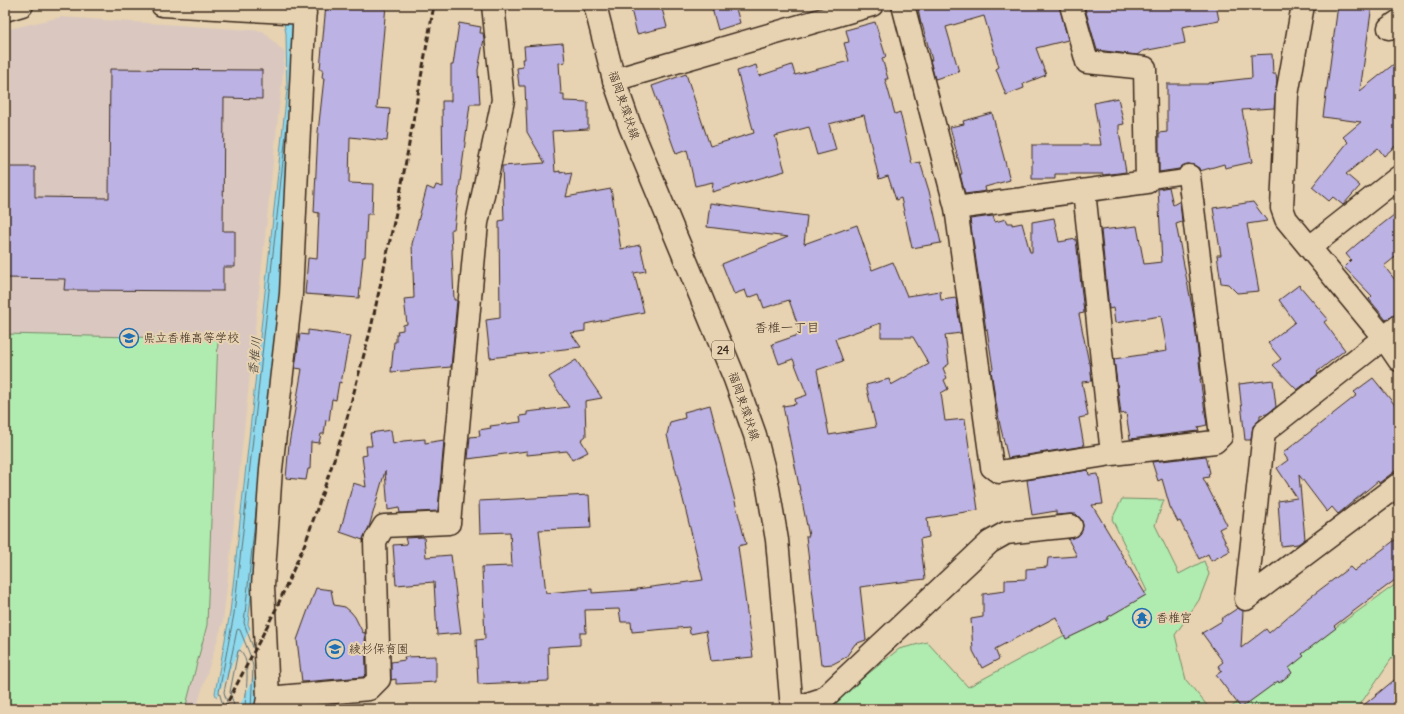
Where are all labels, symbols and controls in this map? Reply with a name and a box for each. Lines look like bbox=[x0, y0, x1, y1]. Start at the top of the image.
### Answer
street label: 福岡東環状線 bbox=[606, 68, 643, 141]
district label: 香椎一丁目 bbox=[754, 319, 820, 336]
school or university icon: 県立香椎高等学校 bbox=[118, 327, 140, 349]
place label: 県立香椎高等学校 bbox=[143, 330, 239, 345]
water label: 香椎川 bbox=[244, 336, 265, 376]
road number: 24 bbox=[712, 341, 734, 359]
street label: 福岡東環状線 bbox=[726, 369, 763, 442]
temple icon: 香椎宮 bbox=[1131, 607, 1153, 629]
place label: 香椎宮 bbox=[1156, 610, 1192, 625]
school or university icon: 綾杉保育園 bbox=[324, 638, 346, 660]
place label: 綾杉保育園 bbox=[349, 641, 409, 656]

